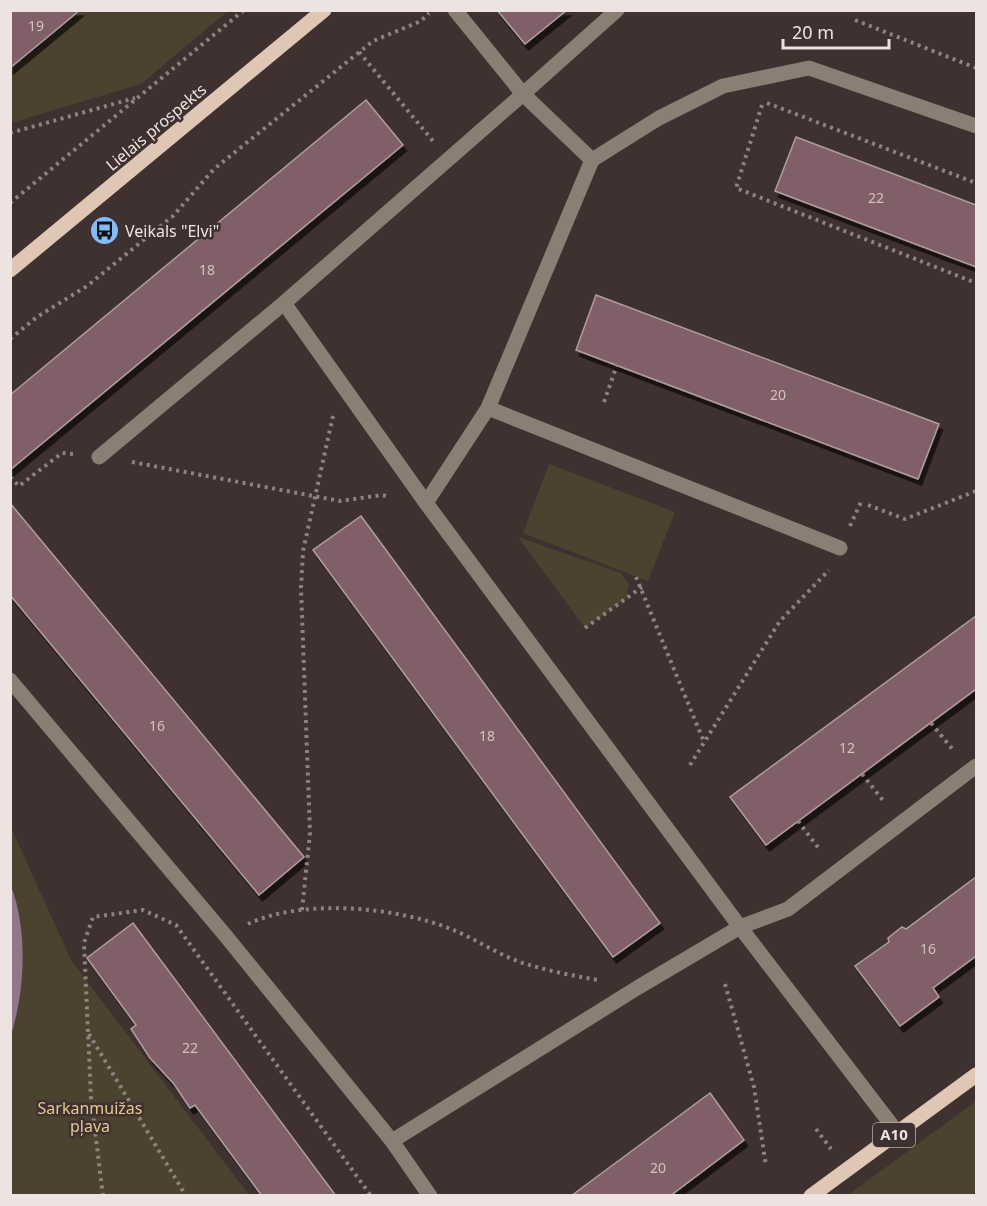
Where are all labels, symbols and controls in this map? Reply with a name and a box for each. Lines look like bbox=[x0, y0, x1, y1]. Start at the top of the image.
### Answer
scale bar bbox=[783, 12, 890, 50]
house number: 19 bbox=[28, 16, 44, 35]
text: 20 m bbox=[792, 20, 834, 44]
street label: Lielais prospekts bbox=[101, 78, 211, 176]
house number: 22 bbox=[868, 188, 884, 207]
bus stop icon: Veikals "Elvi" bbox=[88, 215, 120, 247]
place label: Veikals "Elvi" bbox=[125, 220, 219, 242]
house number: 18 bbox=[199, 260, 215, 279]
house number: 20 bbox=[770, 385, 786, 404]
house number: 16 bbox=[149, 716, 165, 735]
house number: 18 bbox=[479, 726, 495, 745]
house number: 12 bbox=[839, 738, 855, 757]
house number: 16 bbox=[920, 939, 936, 958]
house number: 22 bbox=[182, 1038, 198, 1057]
park label: Sarkanmuižas pļava bbox=[38, 1097, 142, 1137]
road number: A10 bbox=[873, 1123, 915, 1147]
house number: 20 bbox=[650, 1158, 666, 1177]

